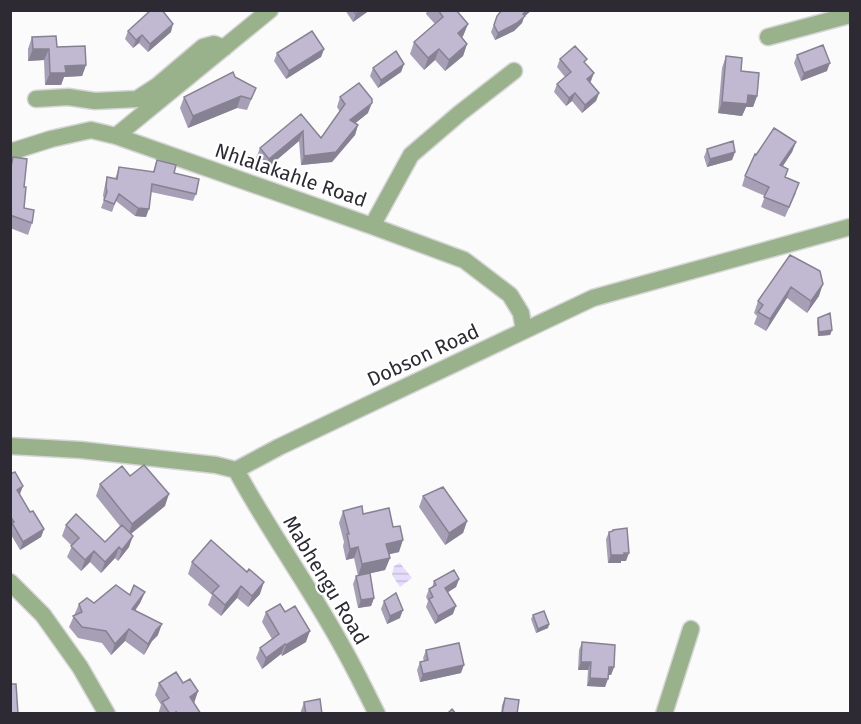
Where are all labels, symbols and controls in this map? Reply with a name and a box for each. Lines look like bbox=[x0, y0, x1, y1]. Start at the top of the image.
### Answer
street label: Nhlalakahle Road bbox=[212, 138, 370, 212]
street label: Dobson Road bbox=[363, 319, 483, 391]
street label: Mabhengu Road bbox=[278, 511, 374, 649]

